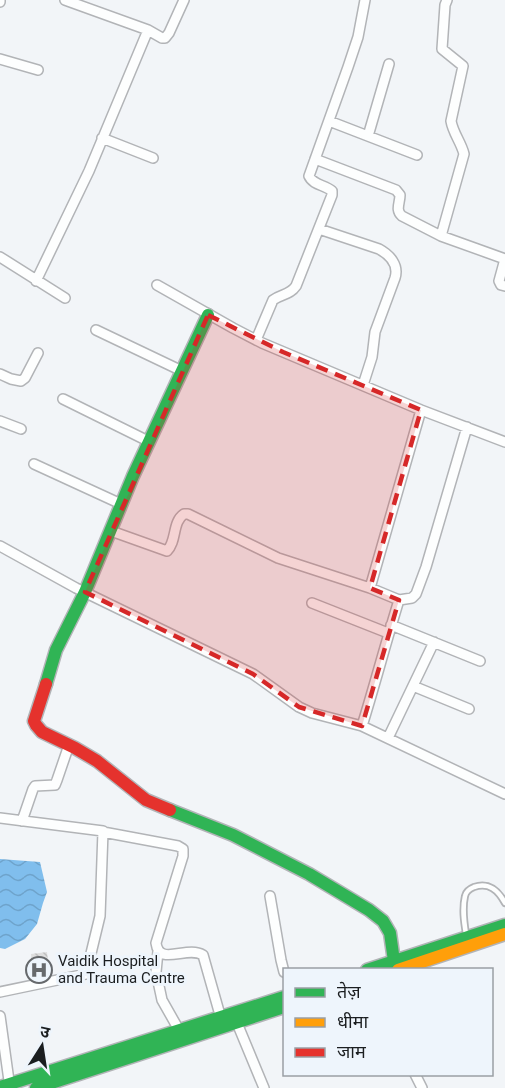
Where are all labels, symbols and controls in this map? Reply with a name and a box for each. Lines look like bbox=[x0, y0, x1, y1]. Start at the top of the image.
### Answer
place label: Vaidik Hospital and Trauma Centre bbox=[58, 952, 185, 987]
hospital icon: Vaidik Hospital and Trauma Centre bbox=[24, 955, 54, 985]
legend bbox=[283, 968, 493, 1076]
text: तेज़ bbox=[337, 981, 361, 1002]
text: धीमा bbox=[337, 1011, 368, 1032]
north arrow bbox=[12, 1016, 72, 1076]
text: उ bbox=[38, 1022, 52, 1042]
text: जाम bbox=[337, 1041, 367, 1062]

